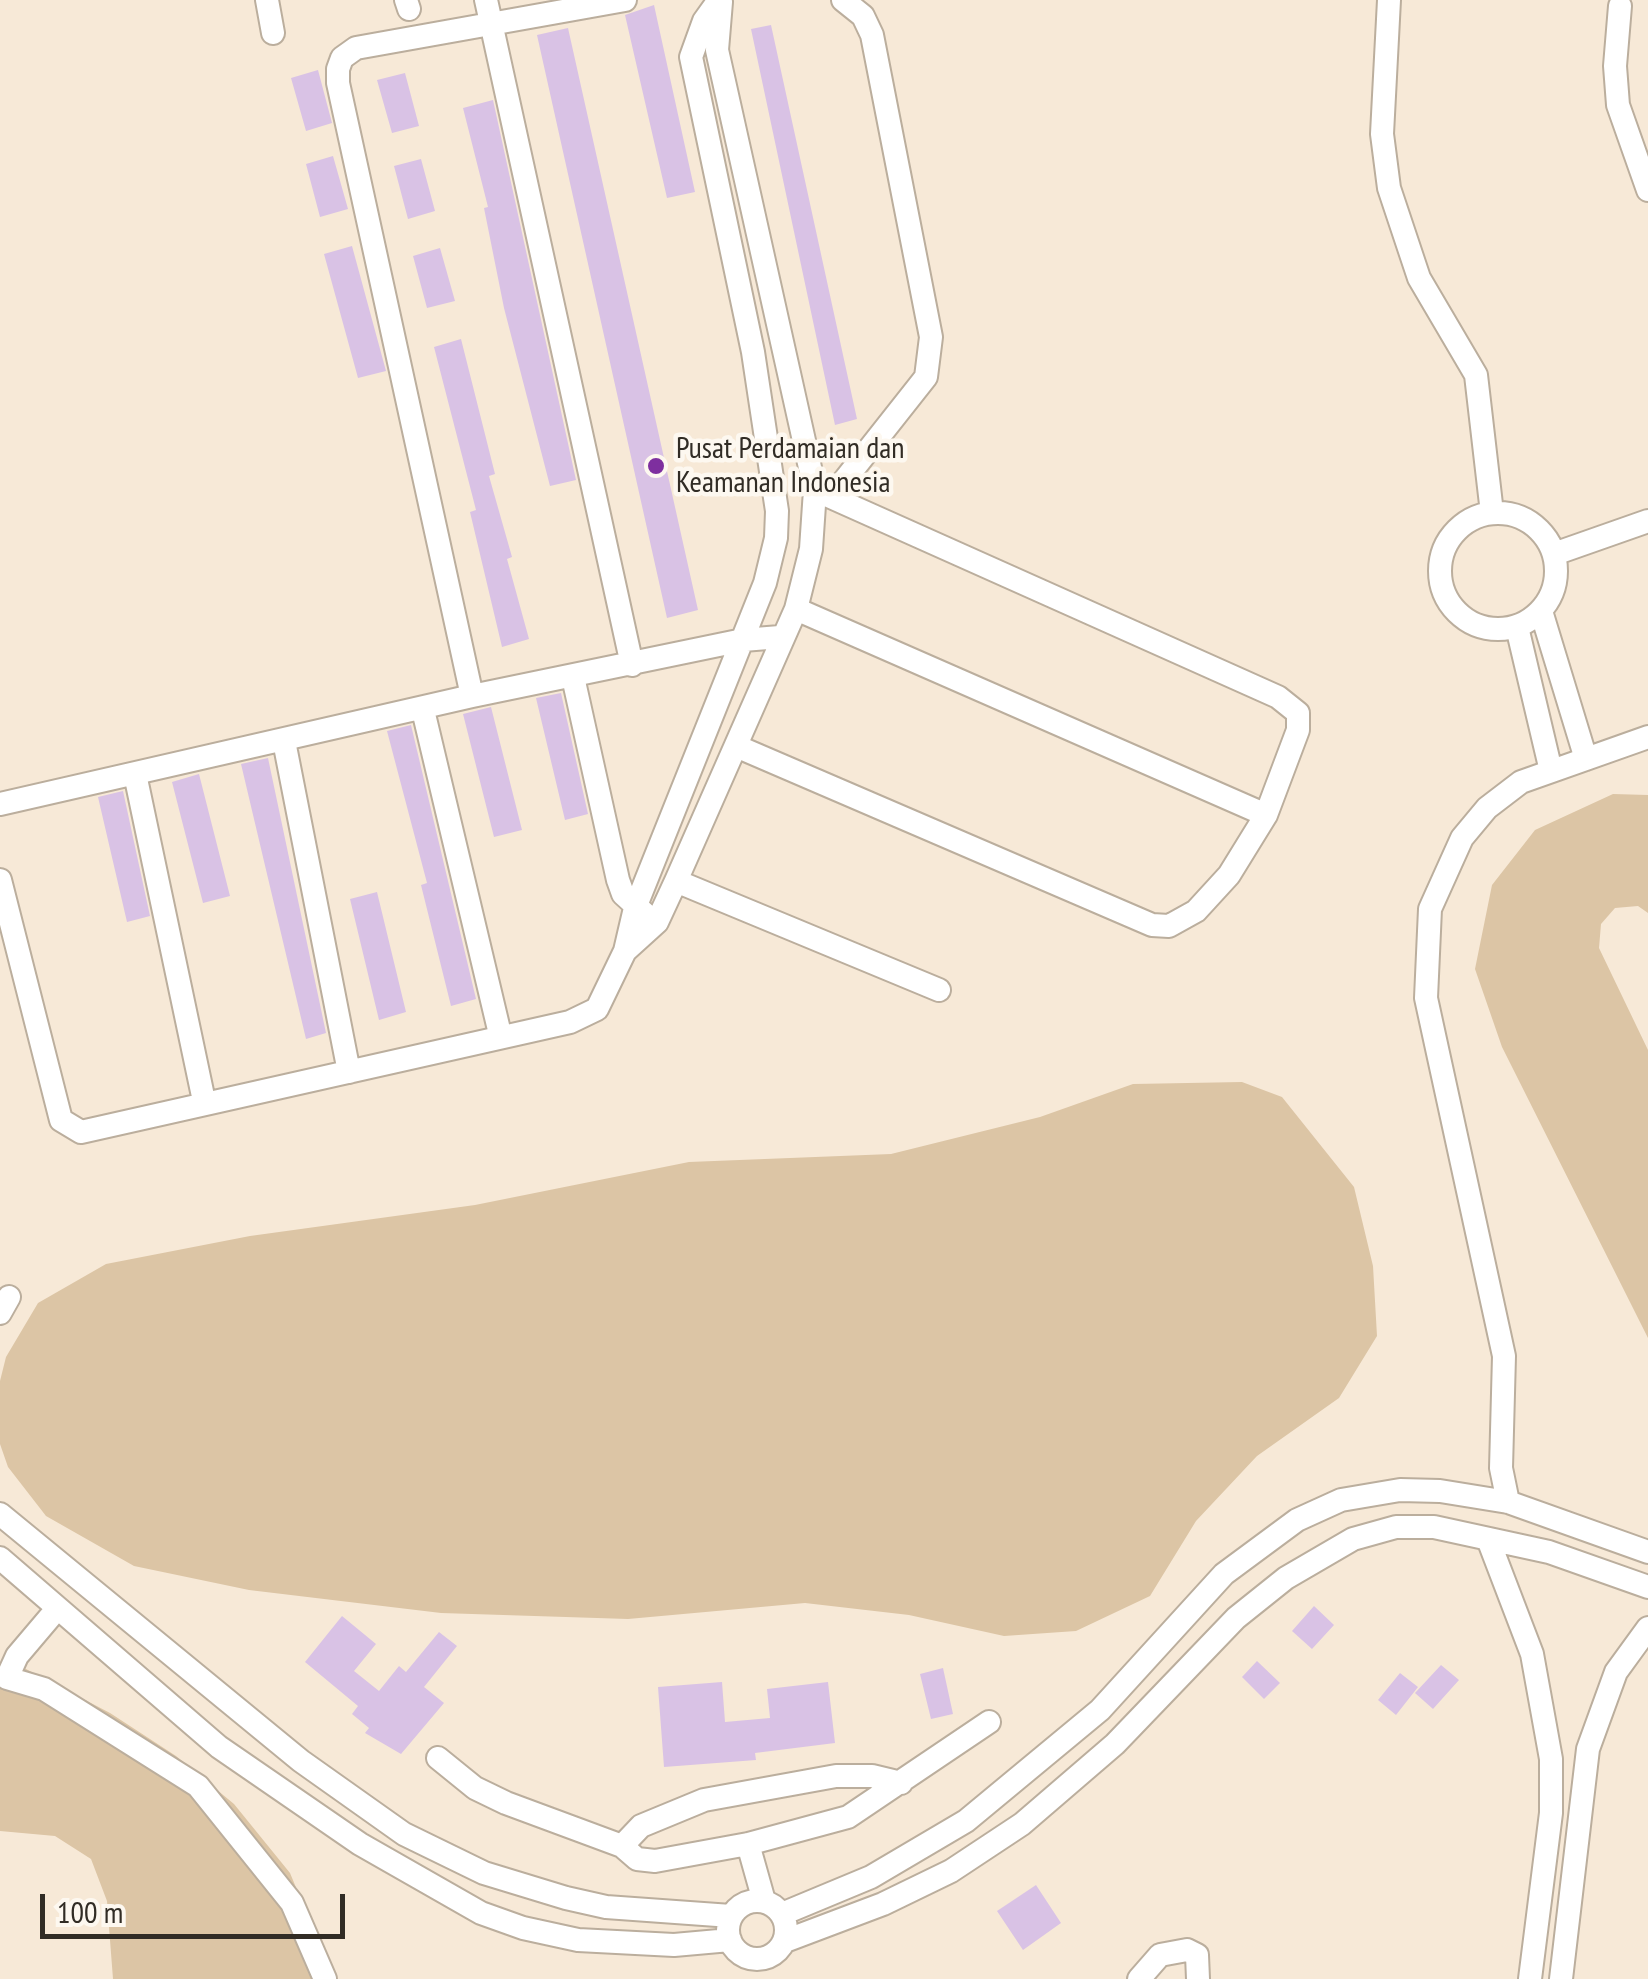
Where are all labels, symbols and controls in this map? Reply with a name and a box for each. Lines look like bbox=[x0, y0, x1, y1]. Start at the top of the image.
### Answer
place label: Pusat Perdamaian dan Keamanan Indonesia bbox=[676, 431, 904, 502]
marker: Pusat Perdamaian dan Keamanan Indonesia bbox=[645, 455, 667, 477]
scale bar bbox=[45, 1874, 350, 1936]
text: 100 m bbox=[57, 1892, 123, 1931]

